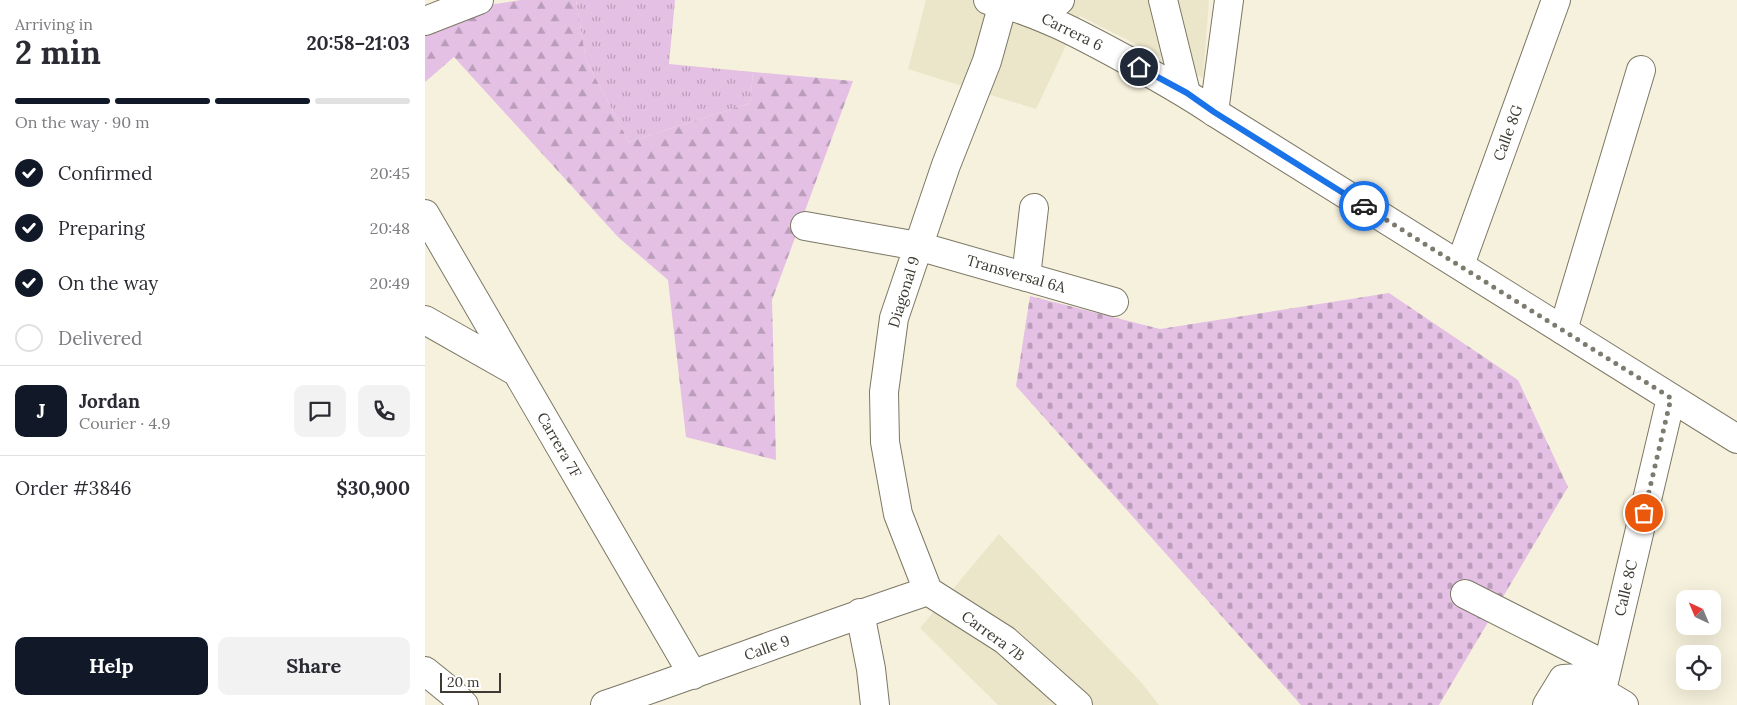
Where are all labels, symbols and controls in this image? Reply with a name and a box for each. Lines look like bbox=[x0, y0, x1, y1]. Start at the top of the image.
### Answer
street label: Carrera 6 bbox=[1038, 9, 1106, 55]
text: Arriving in bbox=[15, 14, 93, 34]
text: 20:58–21:03 bbox=[306, 31, 410, 55]
text: 2 min bbox=[15, 32, 101, 73]
pin bbox=[1118, 46, 1160, 88]
icon: home bbox=[1125, 53, 1153, 81]
street label: Calle 8G bbox=[1489, 102, 1527, 163]
text: On the way · 90 m bbox=[15, 112, 150, 132]
icon: check bbox=[15, 159, 43, 187]
text: Confirmed bbox=[58, 161, 153, 185]
text: 20:45 bbox=[370, 163, 410, 183]
courier bbox=[1339, 181, 1389, 231]
icon: car bbox=[1350, 192, 1378, 220]
icon: check bbox=[15, 214, 43, 242]
text: Preparing bbox=[58, 216, 145, 240]
text: 20:48 bbox=[370, 218, 410, 238]
street label: Transversal 6A bbox=[964, 250, 1069, 297]
street label: Diagonal 9 bbox=[884, 254, 923, 330]
icon: check bbox=[15, 269, 43, 297]
text: On the way bbox=[58, 271, 158, 295]
text: 20:49 bbox=[370, 273, 410, 293]
text: Delivered bbox=[58, 326, 142, 350]
button: chat bbox=[294, 385, 346, 437]
button: phone bbox=[358, 385, 410, 437]
text: Jordan bbox=[79, 389, 140, 413]
text: J bbox=[37, 399, 45, 423]
street label: Carrera 7F bbox=[533, 409, 586, 481]
text: Courier · 4.9 bbox=[79, 413, 170, 433]
text: Order #3846 bbox=[15, 476, 131, 500]
text: $30,900 bbox=[337, 476, 410, 500]
pin bbox=[1623, 492, 1665, 534]
icon: bag bbox=[1630, 499, 1658, 527]
street label: Calle 8C bbox=[1610, 557, 1641, 618]
north arrow bbox=[1676, 590, 1721, 635]
map controls bbox=[1676, 590, 1721, 690]
street label: Carrera 7B bbox=[958, 606, 1029, 665]
street label: Calle 9 bbox=[741, 631, 792, 665]
button: Help bbox=[15, 637, 208, 695]
button: Share bbox=[218, 637, 410, 695]
button: locate bbox=[1676, 645, 1721, 690]
scale bar bbox=[440, 670, 501, 693]
text: 20 m bbox=[447, 673, 479, 691]

